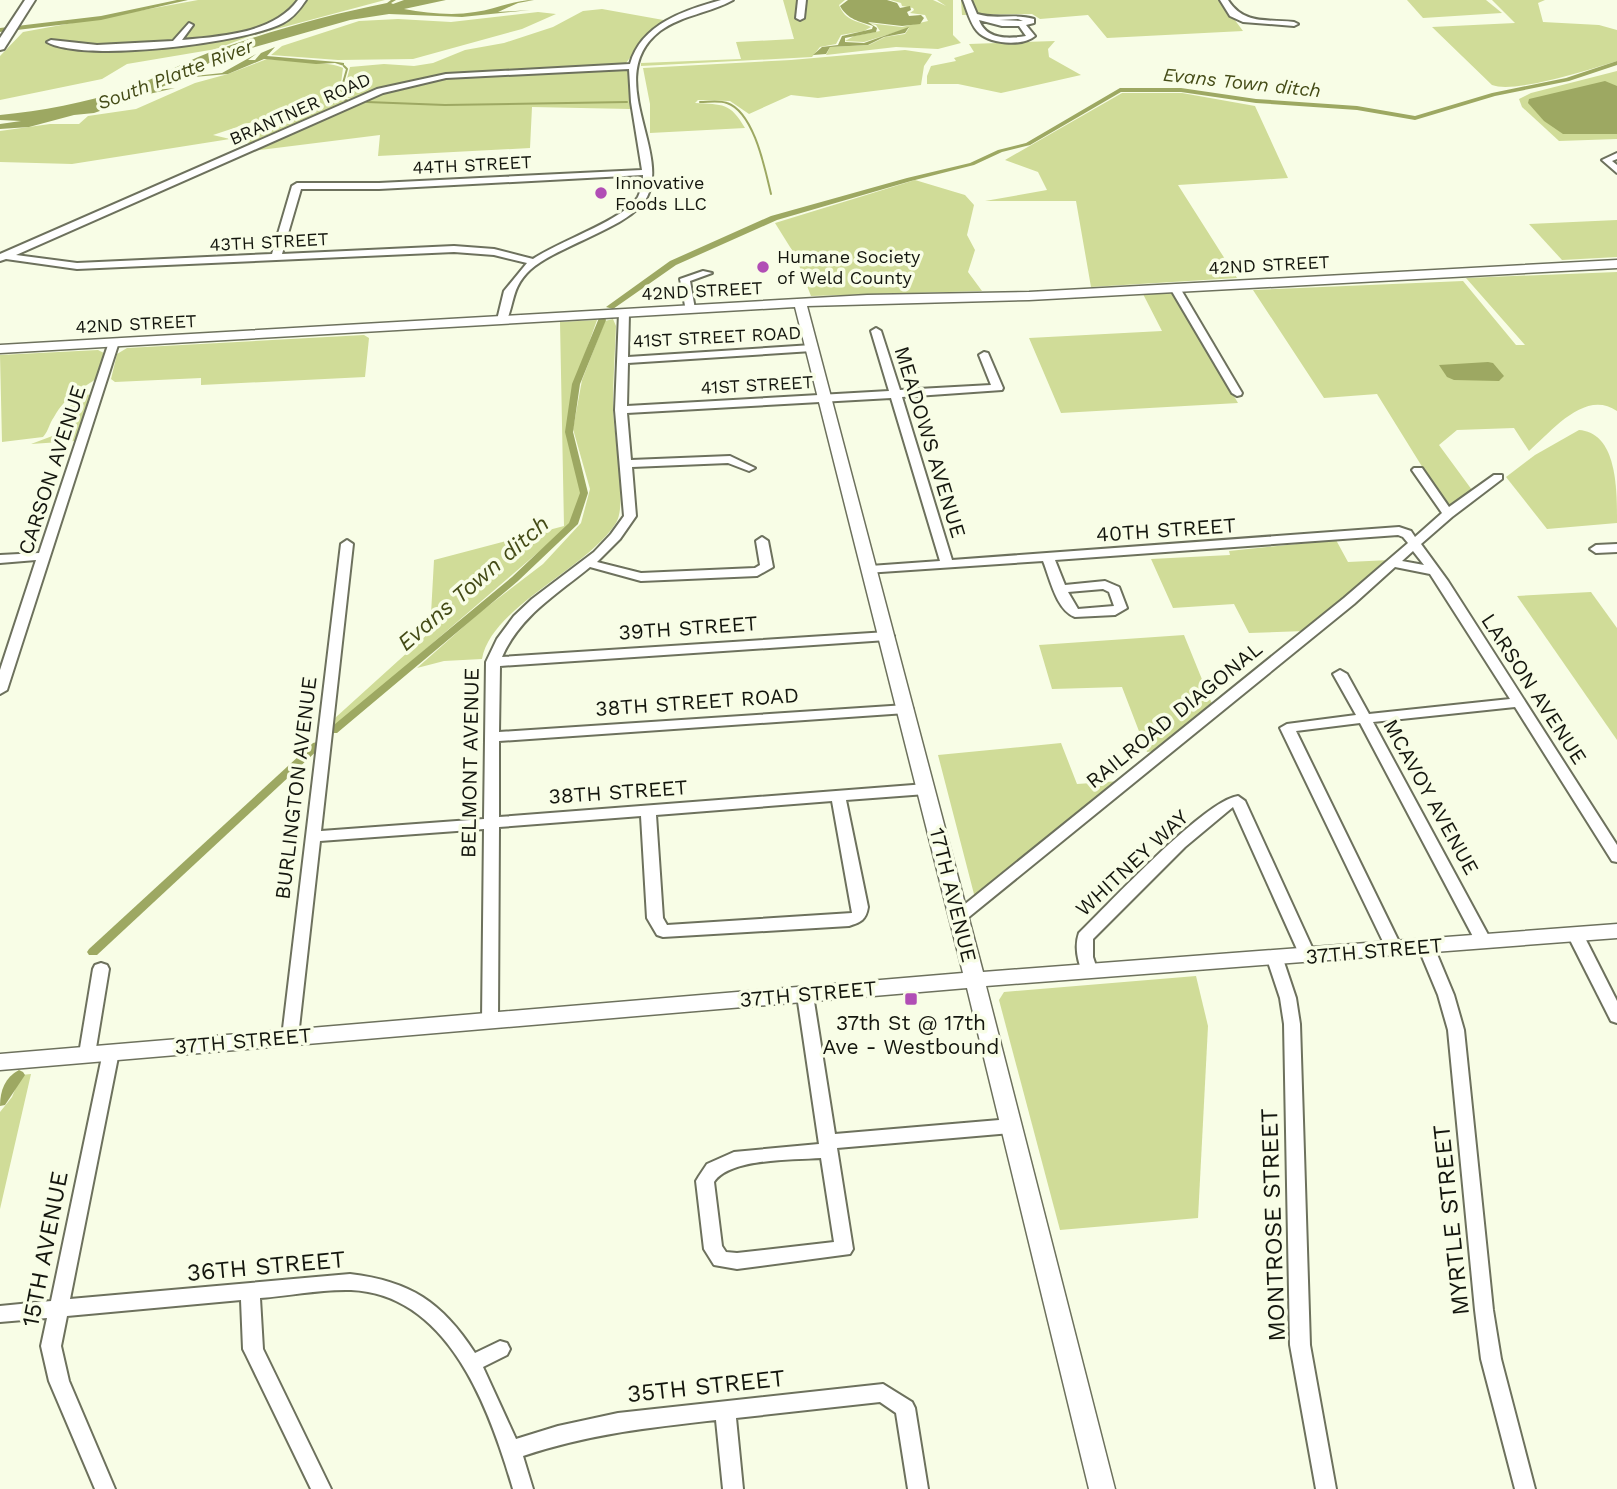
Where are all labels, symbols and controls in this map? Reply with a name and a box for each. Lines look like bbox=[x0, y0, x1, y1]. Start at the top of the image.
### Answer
water label: South Platte River bbox=[94, 34, 257, 115]
water label: Evans Town ditch bbox=[1162, 63, 1322, 102]
street label: BRANTNER ROAD bbox=[226, 68, 374, 149]
street label: 44TH STREET bbox=[412, 151, 532, 178]
place label: Innovative Foods LLC bbox=[615, 172, 707, 214]
marker: Innovative Foods LLC bbox=[593, 185, 609, 201]
street label: 43TH STREET bbox=[209, 228, 329, 255]
place label: Humane Society of Weld County bbox=[777, 246, 921, 288]
street label: 42ND STREET bbox=[1208, 251, 1330, 278]
marker: Humane Society of Weld County bbox=[755, 259, 771, 275]
street label: 42ND STREET bbox=[641, 277, 763, 304]
street label: 42ND STREET bbox=[75, 310, 197, 337]
street label: 41ST STREET ROAD bbox=[632, 322, 802, 351]
street label: MEADOWS AVENUE bbox=[889, 343, 972, 541]
street label: 41ST STREET bbox=[700, 371, 814, 398]
street label: CARSON AVENUE bbox=[12, 382, 91, 558]
water label: Evans Town ditch bbox=[392, 510, 555, 657]
street label: 40TH STREET bbox=[1095, 512, 1237, 547]
street label: LARSON AVENUE bbox=[1476, 609, 1592, 769]
street label: 39TH STREET bbox=[618, 610, 759, 645]
street label: RAILROAD DIAGONAL bbox=[1081, 636, 1267, 793]
street label: BELMONT AVENUE bbox=[455, 668, 484, 858]
street label: BURLINGTON AVENUE bbox=[269, 675, 322, 901]
street label: 38TH STREET ROAD bbox=[594, 682, 800, 721]
street label: MCAVOY AVENUE bbox=[1378, 714, 1485, 879]
street label: 38TH STREET bbox=[548, 774, 689, 809]
street label: WHITNEY WAY bbox=[1070, 804, 1193, 921]
street label: 17TH AVENUE bbox=[925, 825, 982, 965]
street label: 37TH STREET bbox=[1304, 932, 1444, 969]
street label: 37TH STREET bbox=[738, 975, 878, 1012]
marker: 37th St @ 17th Ave - Westbound bbox=[903, 991, 919, 1007]
place label: 37th St @ 17th Ave - Westbound bbox=[822, 1010, 1000, 1059]
street label: 37TH STREET bbox=[173, 1022, 313, 1059]
street label: MONTROSE STREET bbox=[1255, 1108, 1291, 1342]
street label: MYRTLE STREET bbox=[1427, 1123, 1475, 1317]
street label: 15TH AVENUE bbox=[16, 1169, 74, 1329]
street label: 36TH STREET bbox=[186, 1245, 346, 1287]
street label: 35TH STREET bbox=[626, 1364, 786, 1408]

